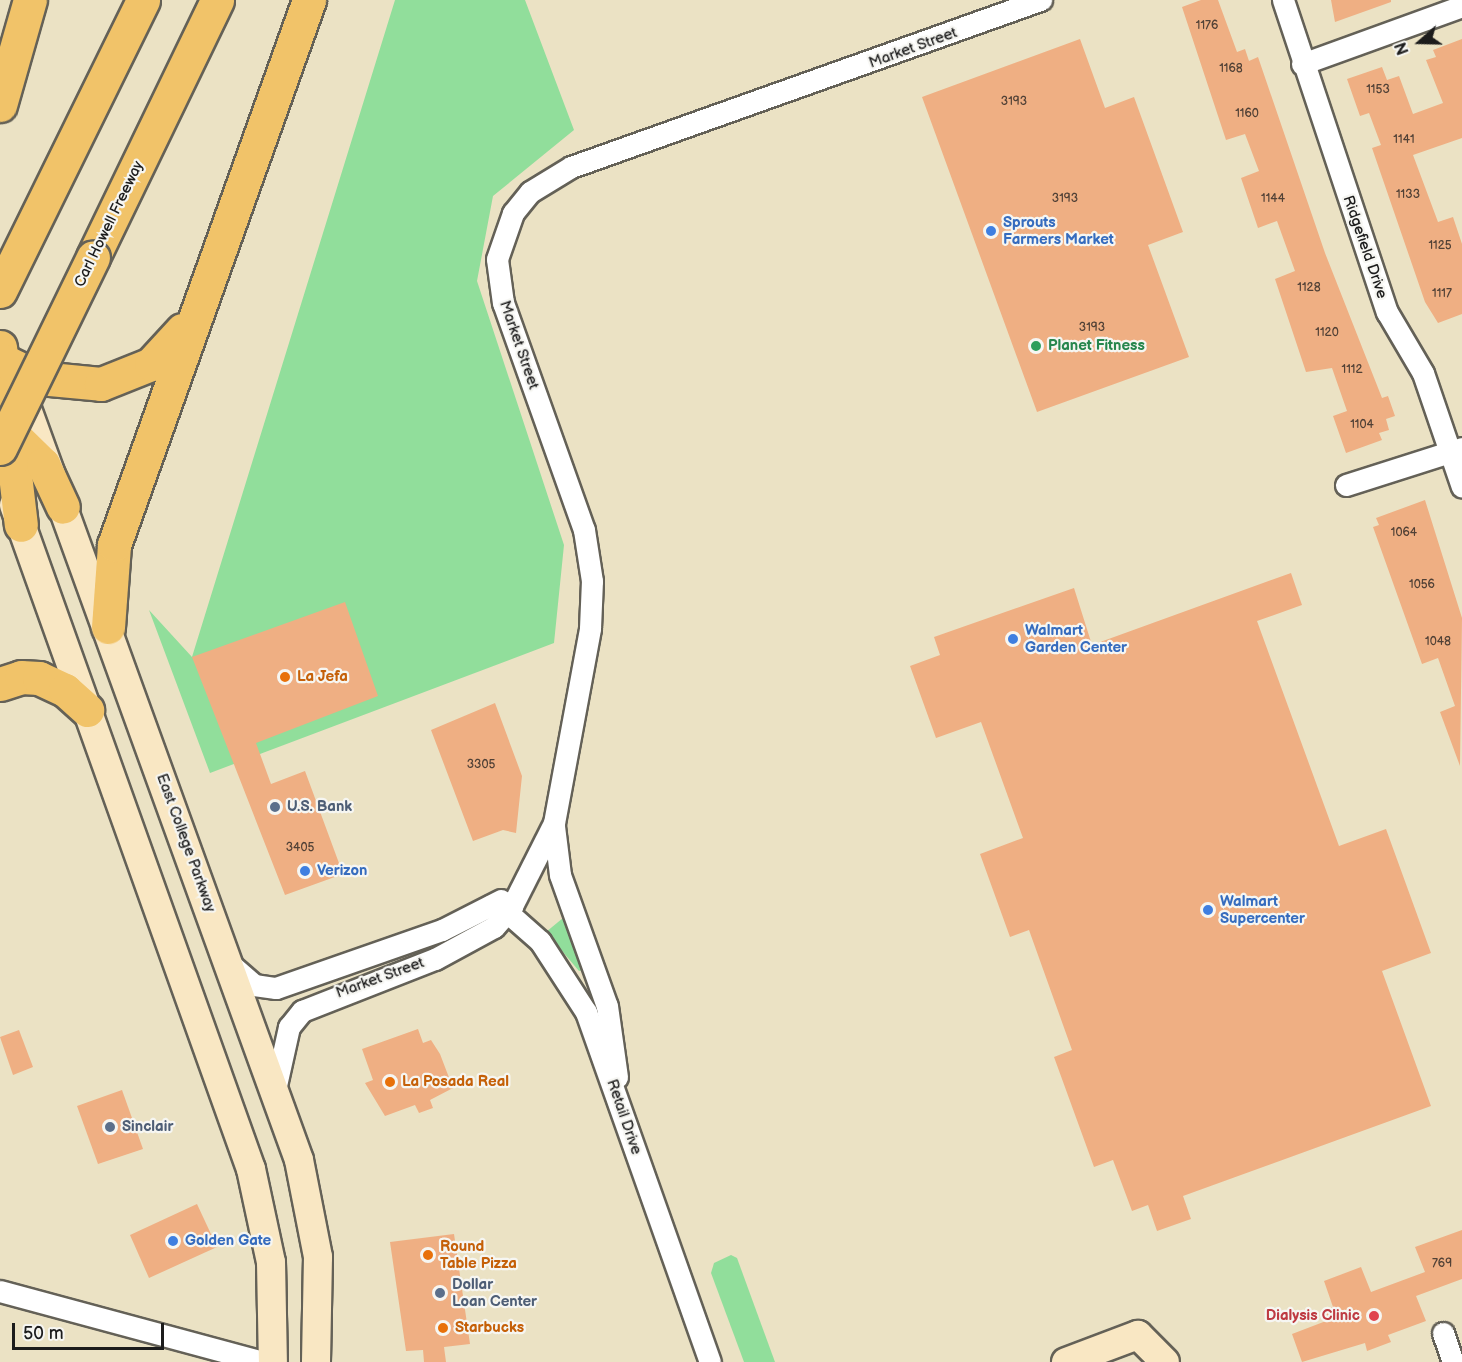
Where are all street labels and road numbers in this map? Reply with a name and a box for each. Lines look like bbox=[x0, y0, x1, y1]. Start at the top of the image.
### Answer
street label: Market Street bbox=[866, 24, 960, 72]
street label: Carl Howell Freeway bbox=[71, 158, 147, 290]
street label: Ridgefield Drive bbox=[1339, 193, 1391, 301]
street label: Market Street bbox=[495, 298, 543, 392]
street label: East College Parkway bbox=[153, 771, 219, 915]
street label: Market Street bbox=[333, 954, 427, 1002]
street label: Retail Drive bbox=[603, 1077, 645, 1157]

